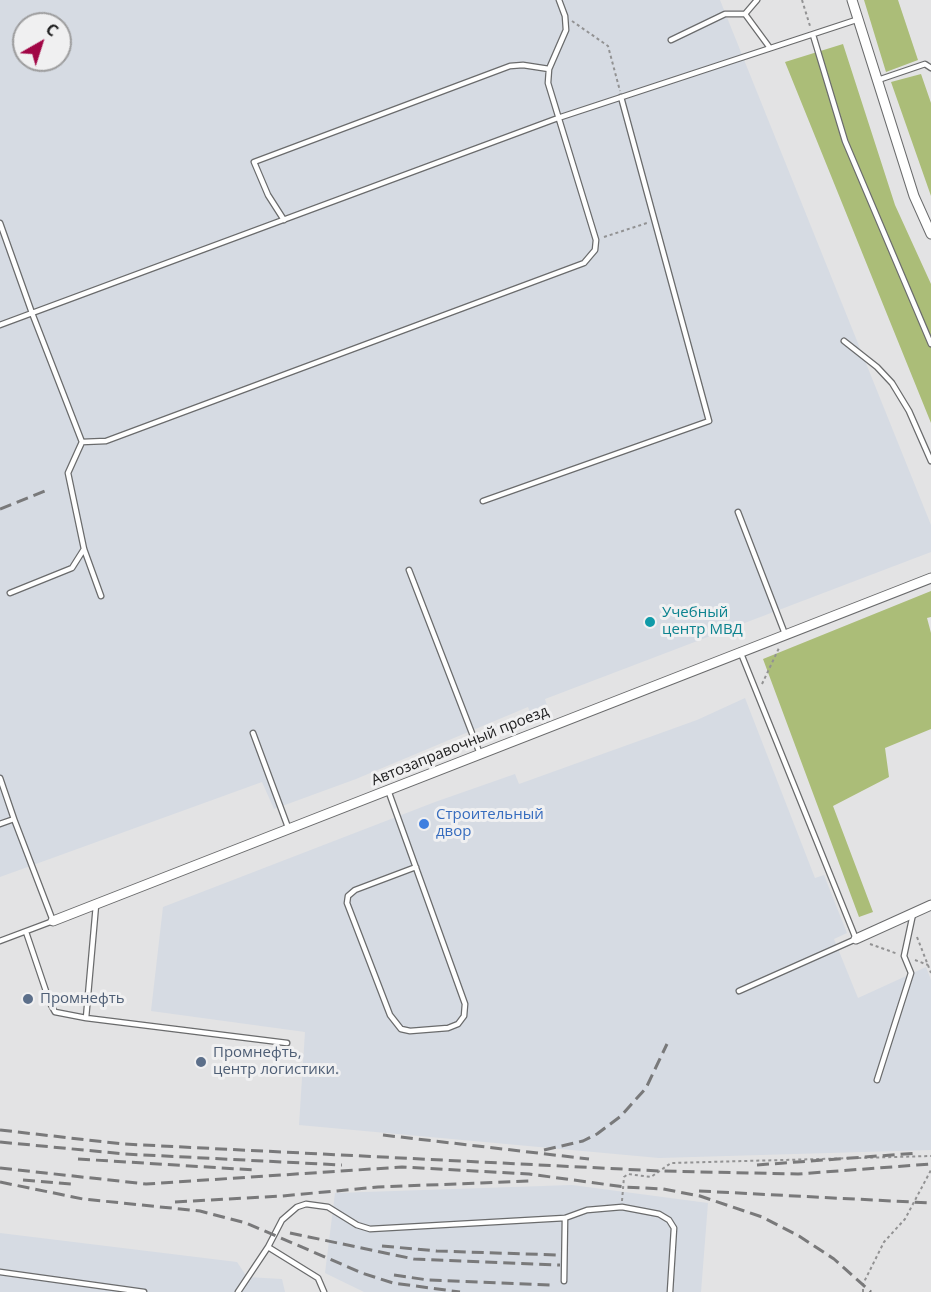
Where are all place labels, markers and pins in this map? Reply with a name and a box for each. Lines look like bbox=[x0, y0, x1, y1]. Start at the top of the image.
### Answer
place label: Учебный центр МВД bbox=[662, 604, 743, 639]
marker: Учебный центр МВД bbox=[643, 615, 657, 629]
place label: Строительный двор bbox=[436, 806, 544, 841]
marker: Строительный двор bbox=[417, 817, 431, 831]
place label: Промнефть bbox=[40, 990, 125, 1008]
marker: Промнефть bbox=[21, 992, 35, 1006]
place label: Промнефть, центр логистики. bbox=[213, 1044, 339, 1079]
marker: Промнефть, центр логистики. bbox=[194, 1055, 208, 1069]

